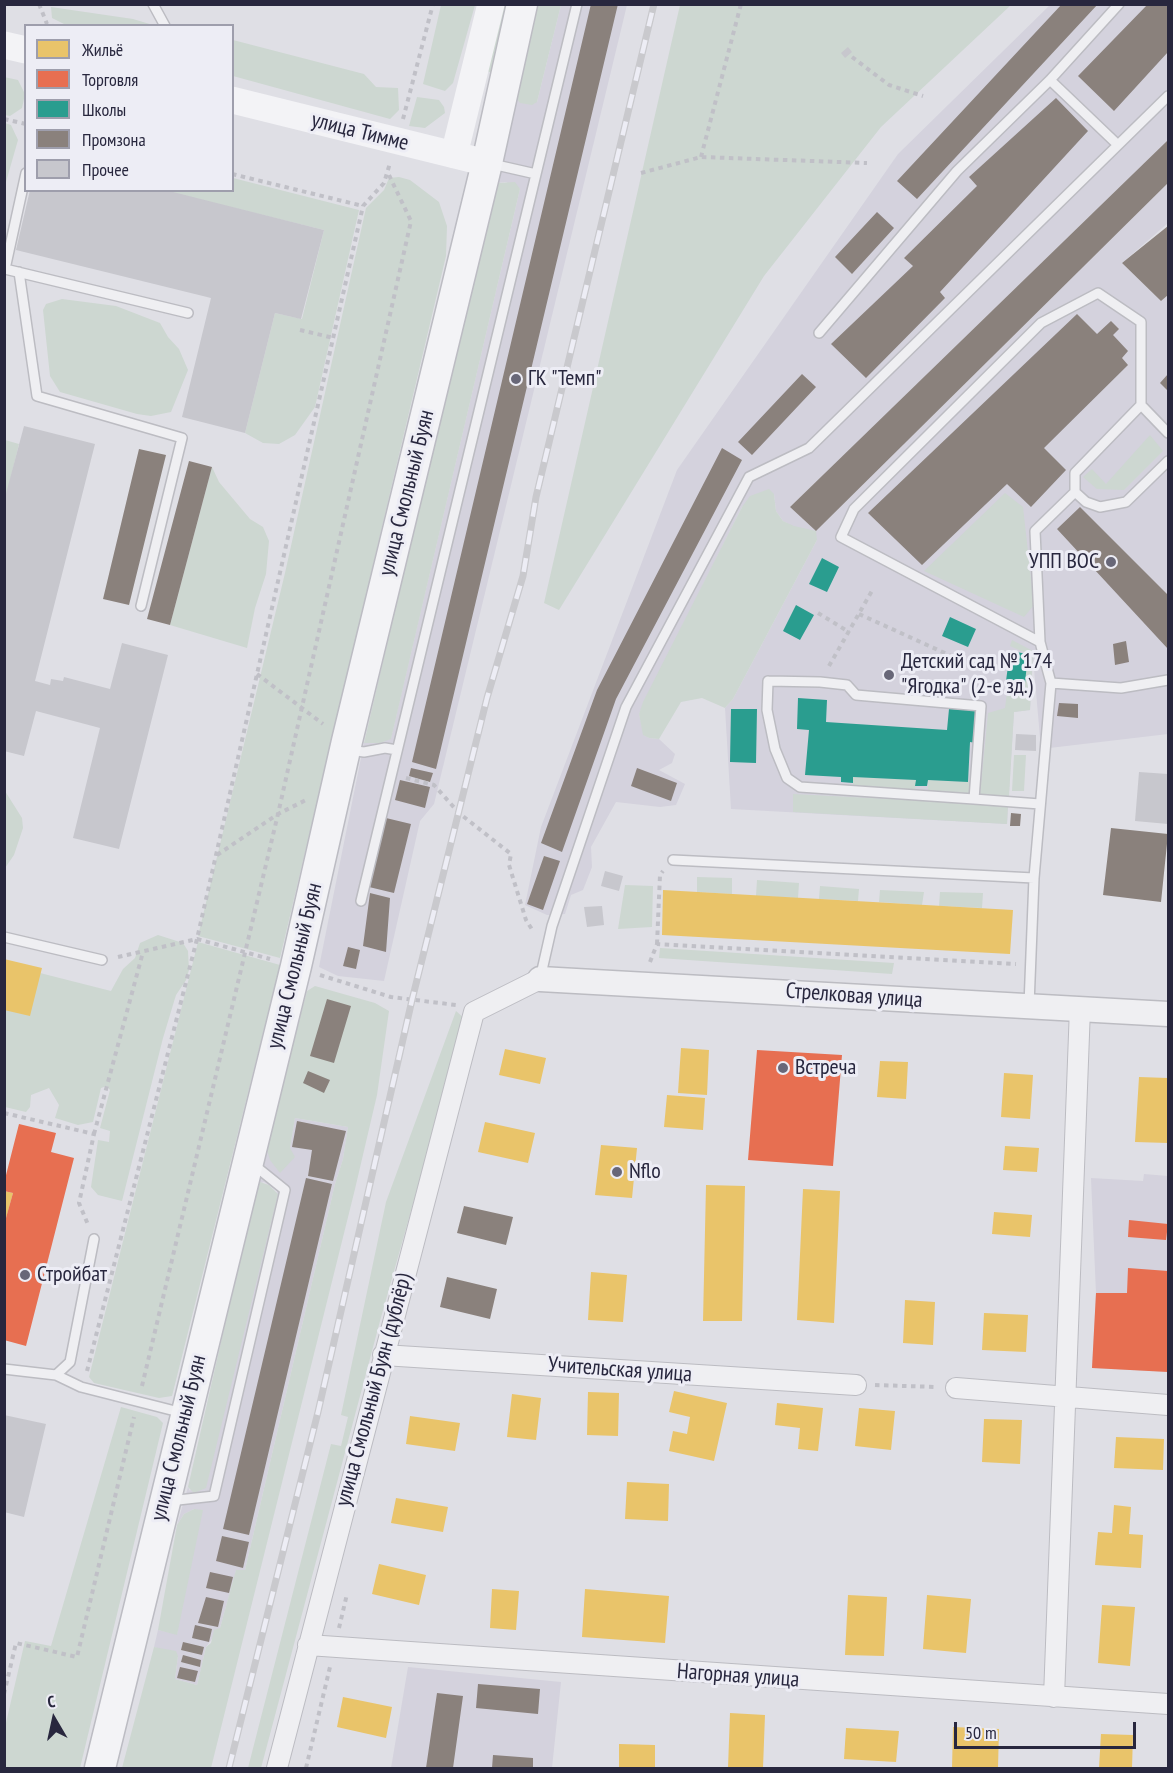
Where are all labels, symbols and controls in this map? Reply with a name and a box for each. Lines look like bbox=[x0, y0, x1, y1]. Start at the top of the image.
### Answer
legend bbox=[24, 24, 234, 192]
text: Жильё bbox=[82, 38, 123, 61]
text: Торговля bbox=[82, 68, 138, 91]
text: Школы bbox=[82, 98, 126, 121]
street label: улица Тимме bbox=[309, 107, 411, 157]
text: Промзона bbox=[82, 128, 146, 151]
text: Прочее bbox=[82, 158, 129, 181]
place label: ГК "Темп" bbox=[528, 366, 602, 392]
marker: ГК "Темп" bbox=[509, 372, 523, 386]
street label: улица Смольный Буян bbox=[374, 407, 440, 579]
place label: УПП ВОС bbox=[1029, 549, 1099, 575]
marker: УПП ВОС bbox=[1104, 555, 1118, 569]
place label: Детский сад № 174 "Ягодка" (2-е зд.) bbox=[901, 649, 1052, 700]
marker: Детский сад № 174 "Ягодка" (2-е зд.) bbox=[882, 668, 896, 682]
street label: улица Смольный Буян bbox=[262, 880, 328, 1052]
street label: Стрелковая улица bbox=[785, 978, 923, 1014]
place label: Встреча bbox=[795, 1055, 856, 1081]
marker: Встреча bbox=[776, 1061, 790, 1075]
place label: Nflo bbox=[629, 1159, 661, 1185]
marker: Nflo bbox=[610, 1165, 624, 1179]
place label: Стройбат bbox=[37, 1262, 107, 1288]
marker: Стройбат bbox=[18, 1268, 32, 1282]
street label: улица Смольный Буян (дублёр) bbox=[330, 1271, 418, 1509]
street label: улица Смольный Буян bbox=[146, 1352, 212, 1524]
street label: Учительская улица bbox=[547, 1352, 693, 1388]
street label: Нагорная улица bbox=[676, 1659, 800, 1693]
north arrow bbox=[24, 1689, 84, 1749]
text: С bbox=[46, 1691, 56, 1712]
scale bar bbox=[957, 1710, 1138, 1748]
text: 50 m bbox=[965, 1721, 997, 1744]

